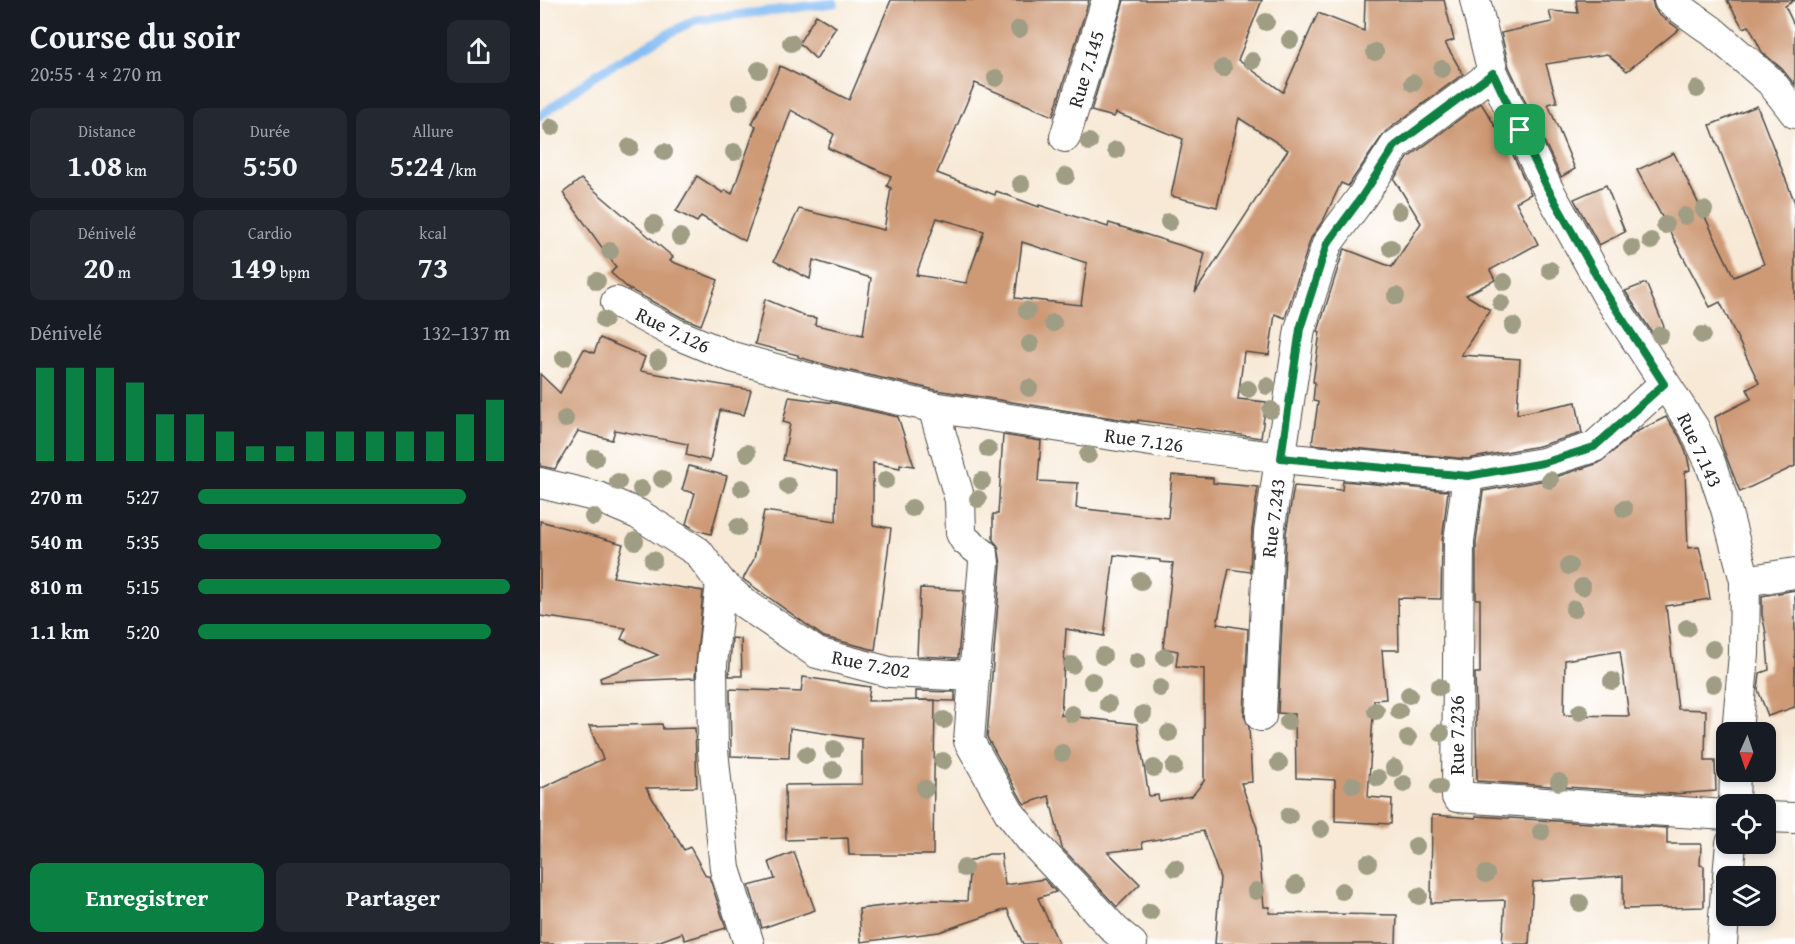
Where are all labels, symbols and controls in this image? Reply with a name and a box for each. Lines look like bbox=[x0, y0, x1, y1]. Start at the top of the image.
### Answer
text: Course du soir bbox=[30, 12, 240, 60]
button: share bbox=[447, 20, 510, 83]
street label: Rue 7.145 bbox=[1060, 27, 1111, 111]
text: 20:55 · 4 × 270 m bbox=[30, 59, 162, 88]
pin bbox=[1494, 104, 1545, 155]
icon: arrive bbox=[1503, 113, 1536, 146]
text: Distance bbox=[78, 119, 136, 143]
text: Durée bbox=[250, 119, 290, 143]
text: Allure bbox=[412, 119, 454, 143]
text: 1.08 bbox=[67, 143, 122, 187]
text: 5:50 bbox=[242, 143, 298, 187]
text: 5:24 bbox=[389, 143, 444, 187]
text: km bbox=[122, 158, 147, 182]
text: /km bbox=[444, 158, 477, 182]
text: Dénivelé bbox=[78, 221, 136, 245]
text: Cardio bbox=[248, 221, 292, 245]
text: kcal bbox=[419, 221, 447, 245]
text: 20 bbox=[83, 245, 114, 289]
text: 149 bbox=[230, 245, 277, 289]
text: 73 bbox=[417, 245, 449, 289]
text: m bbox=[114, 260, 131, 284]
text: bpm bbox=[277, 260, 310, 284]
street label: Rue 7.126 bbox=[631, 299, 715, 360]
text: Dénivelé bbox=[30, 318, 102, 347]
text: 132–137 m bbox=[422, 318, 510, 347]
street label: Rue 7.143 bbox=[1671, 408, 1730, 492]
street label: Rue 7.126 bbox=[1103, 420, 1185, 459]
street label: Rue 7.243 bbox=[1253, 477, 1292, 559]
text: 270 m bbox=[30, 482, 83, 511]
text: 5:27 bbox=[126, 482, 160, 511]
text: 540 m bbox=[30, 527, 83, 556]
text: 5:35 bbox=[126, 527, 160, 556]
text: 810 m bbox=[30, 572, 83, 601]
text: 5:15 bbox=[126, 572, 160, 601]
text: 1.1 km bbox=[30, 617, 89, 646]
text: 5:20 bbox=[126, 617, 160, 646]
street label: Rue 7.202 bbox=[829, 642, 913, 685]
street label: Rue 7.236 bbox=[1442, 695, 1471, 775]
north arrow bbox=[1716, 722, 1776, 782]
map controls bbox=[1716, 722, 1776, 926]
button: locate bbox=[1716, 794, 1776, 854]
button: Enregistrer bbox=[30, 863, 264, 932]
button: Partager bbox=[276, 863, 510, 932]
button: layers bbox=[1716, 866, 1776, 926]

